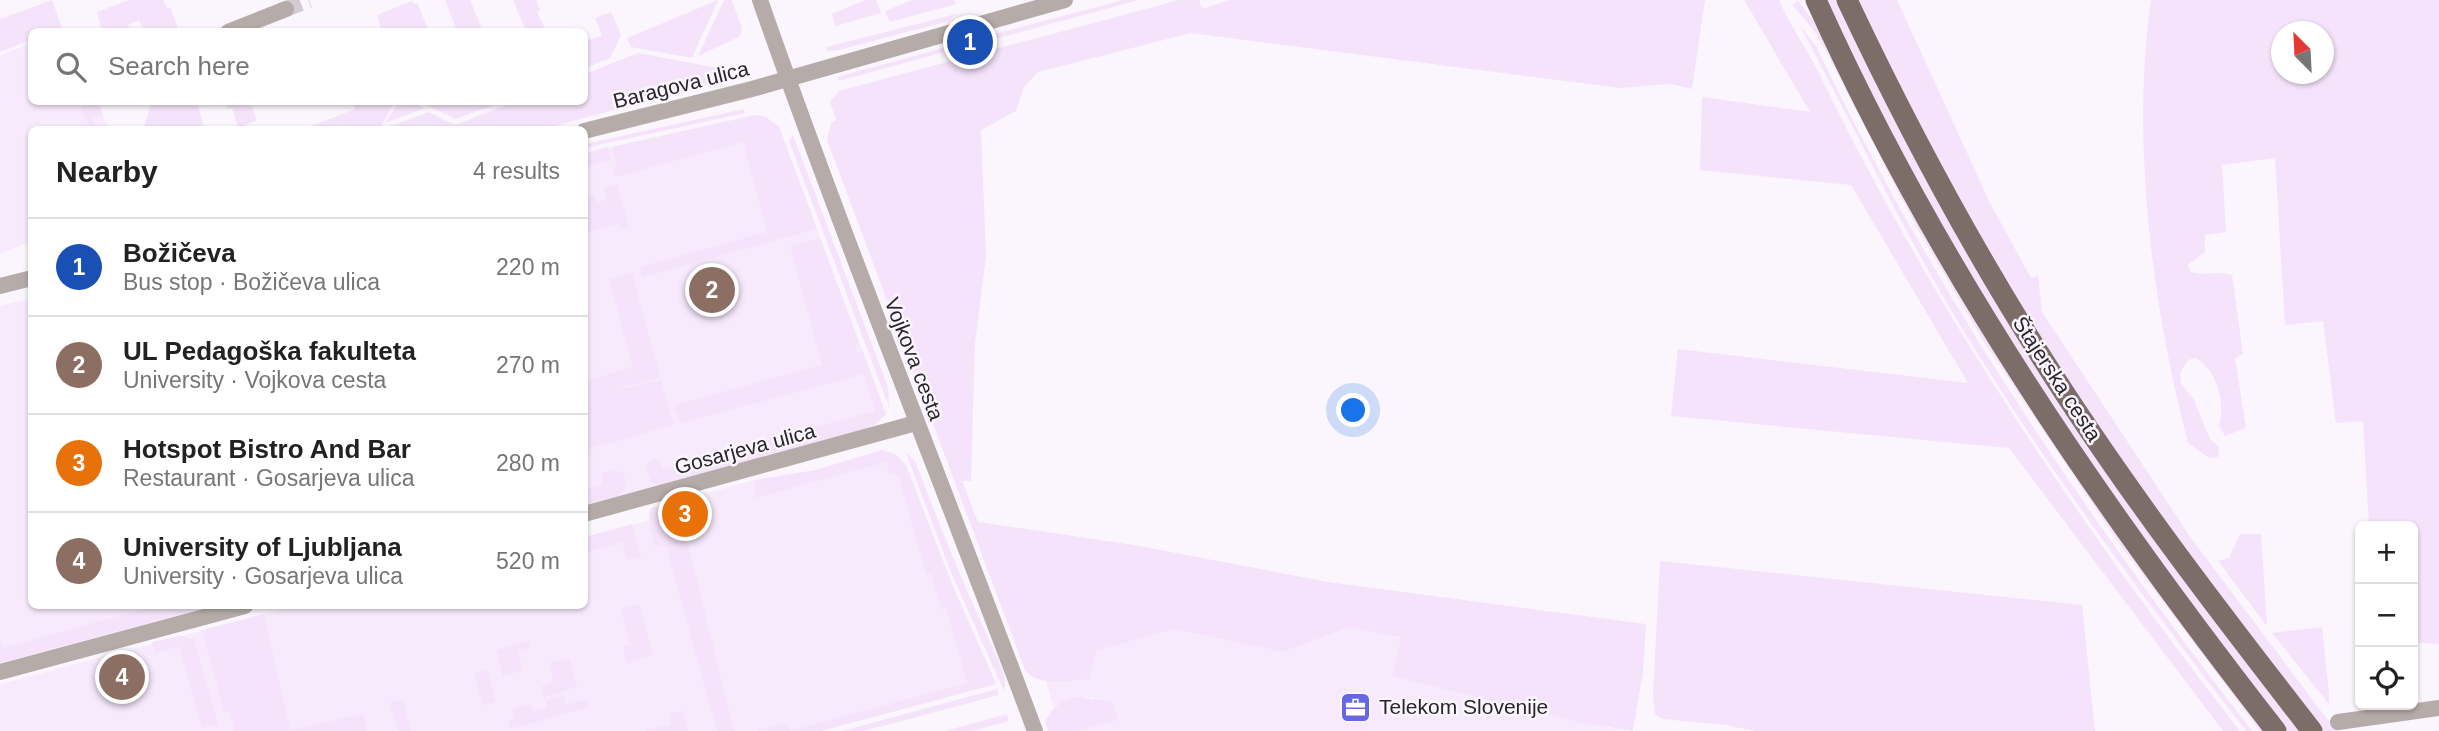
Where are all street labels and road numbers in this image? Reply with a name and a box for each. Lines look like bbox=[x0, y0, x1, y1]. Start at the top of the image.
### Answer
street label: Baragova ulica bbox=[611, 56, 751, 112]
street label: Vojkova cesta bbox=[881, 294, 949, 424]
street label: Štajerska cesta bbox=[2009, 312, 2106, 445]
street label: Gosarjeva ulica bbox=[672, 419, 818, 478]

